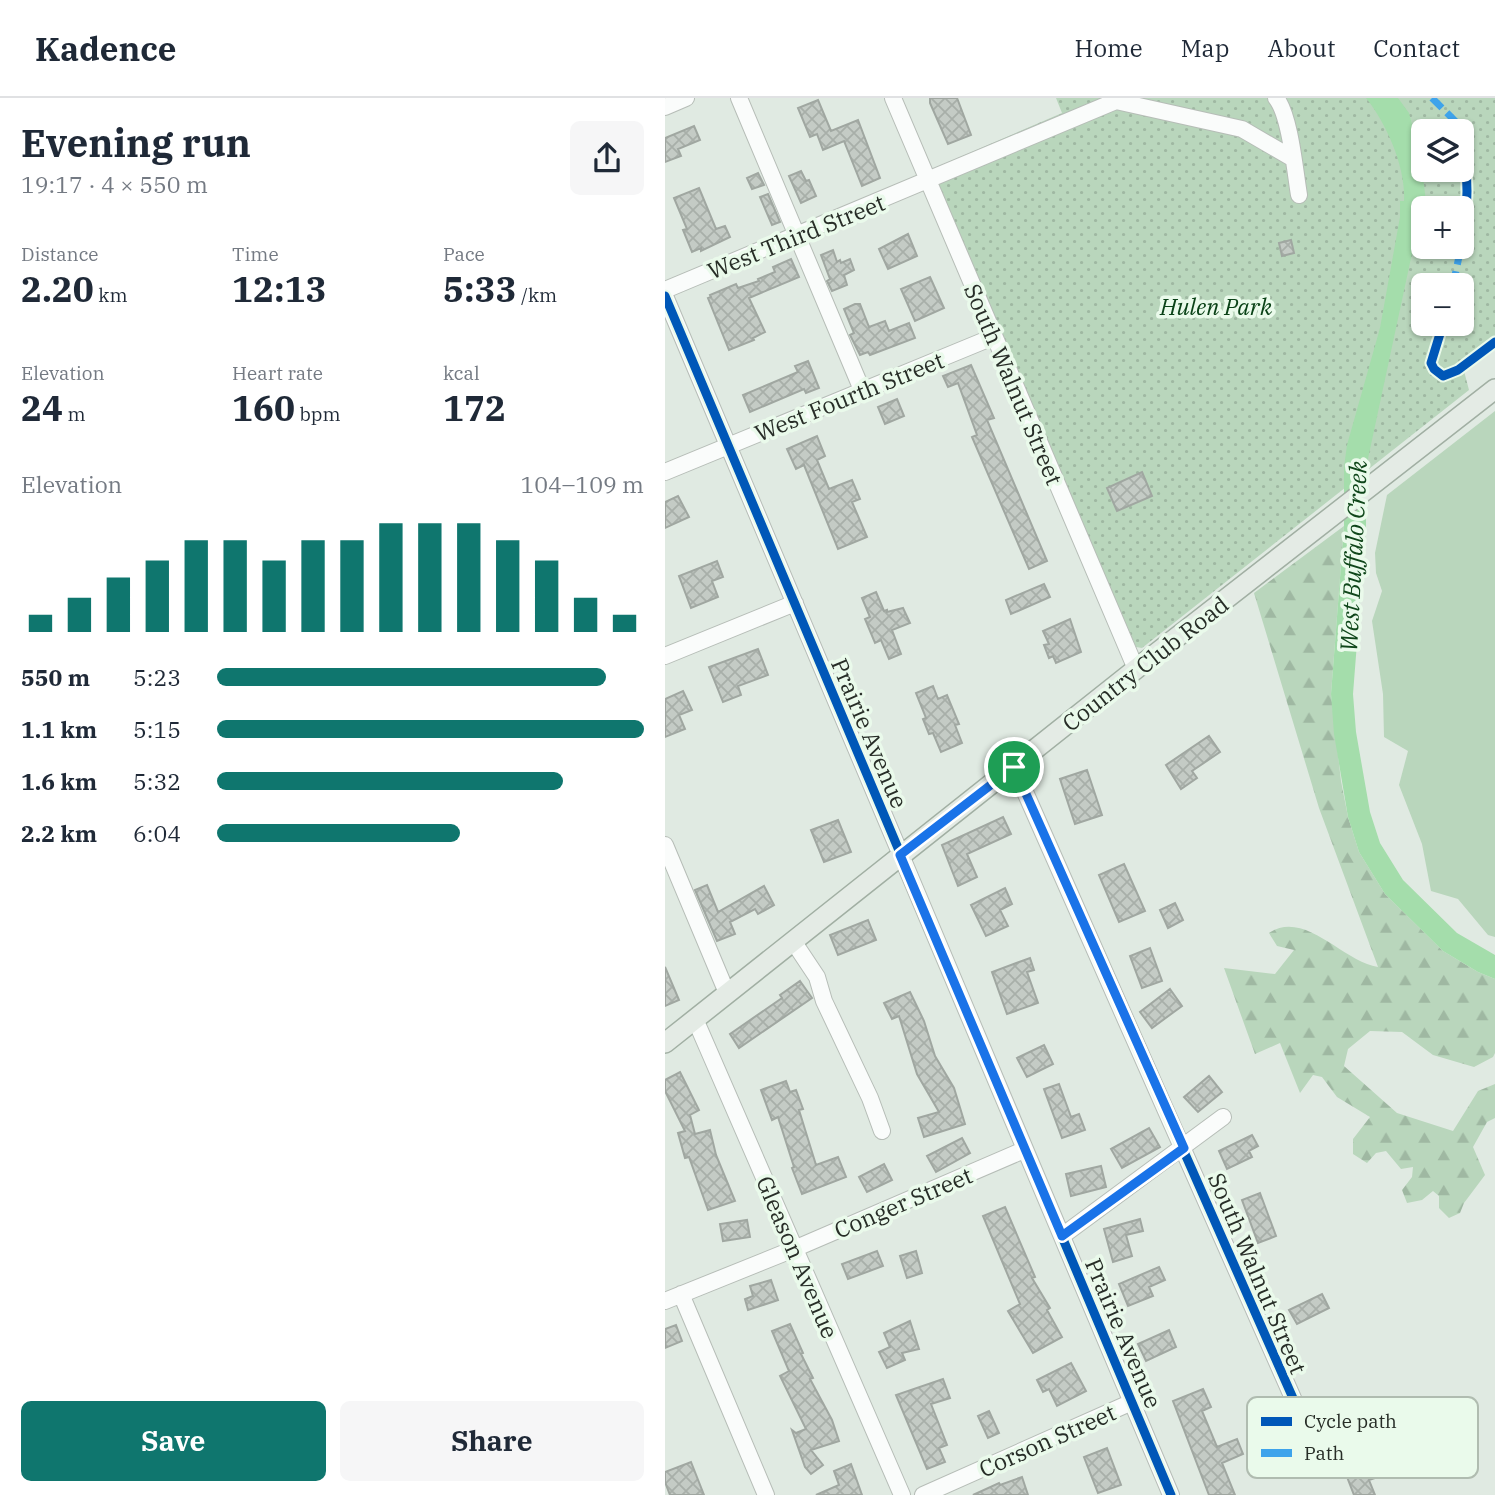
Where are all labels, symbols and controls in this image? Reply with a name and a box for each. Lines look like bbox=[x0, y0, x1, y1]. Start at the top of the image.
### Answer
text: Kadence bbox=[35, 27, 177, 70]
text: Home bbox=[1075, 32, 1143, 64]
text: Map bbox=[1181, 32, 1229, 64]
text: About bbox=[1267, 32, 1335, 64]
text: Contact bbox=[1373, 32, 1460, 64]
text: Evening run bbox=[21, 118, 251, 167]
map controls bbox=[1411, 119, 1474, 336]
button: layers bbox=[1411, 119, 1474, 182]
button: share bbox=[570, 121, 644, 195]
text: 19:17 · 4 × 550 m bbox=[21, 169, 208, 199]
street label: West Third Street bbox=[703, 187, 889, 285]
button: + bbox=[1411, 196, 1474, 259]
text: Distance bbox=[21, 242, 99, 266]
text: Time bbox=[232, 242, 279, 266]
text: Pace bbox=[443, 242, 485, 266]
text: 2.20 bbox=[21, 266, 94, 312]
text: 12:13 bbox=[232, 266, 327, 312]
text: 5:33 bbox=[443, 266, 517, 312]
button: − bbox=[1411, 273, 1474, 336]
street label: South Walnut Street bbox=[958, 279, 1070, 489]
text: km bbox=[94, 283, 128, 307]
text: /km bbox=[517, 283, 557, 307]
park label: Hulen Park bbox=[1159, 291, 1273, 321]
street label: West Fourth Street bbox=[750, 344, 948, 448]
text: Elevation bbox=[21, 361, 105, 385]
text: Heart rate bbox=[232, 361, 323, 385]
text: kcal bbox=[443, 361, 480, 385]
text: 24 bbox=[21, 385, 63, 431]
text: 160 bbox=[232, 385, 295, 431]
text: 172 bbox=[443, 385, 506, 431]
text: m bbox=[63, 402, 86, 426]
text: bpm bbox=[295, 402, 341, 426]
water label: West Buffalo Creek bbox=[1332, 459, 1374, 652]
text: Elevation bbox=[21, 469, 122, 499]
text: 104–109 m bbox=[520, 469, 644, 499]
street label: Country Club Road bbox=[1056, 589, 1234, 737]
street label: Prairie Avenue bbox=[825, 653, 915, 813]
text: 550 m bbox=[21, 662, 90, 692]
text: 5:23 bbox=[133, 662, 181, 692]
text: 1.1 km bbox=[21, 714, 97, 744]
text: 5:15 bbox=[133, 714, 181, 744]
pin bbox=[984, 737, 1044, 797]
icon: arrive bbox=[995, 748, 1033, 786]
text: 1.6 km bbox=[21, 766, 97, 796]
text: 5:32 bbox=[133, 766, 181, 796]
text: 2.2 km bbox=[21, 818, 97, 848]
text: 6:04 bbox=[133, 818, 181, 848]
street label: Conger Street bbox=[829, 1159, 977, 1245]
street label: South Walnut Street bbox=[1202, 1168, 1314, 1378]
street label: Gleason Avenue bbox=[750, 1171, 846, 1343]
street label: Prairie Avenue bbox=[1079, 1253, 1169, 1413]
street label: Corson Street bbox=[974, 1396, 1120, 1484]
legend bbox=[1247, 1397, 1478, 1478]
button: Save bbox=[21, 1401, 326, 1481]
button: Share bbox=[340, 1401, 644, 1481]
text: Cycle path bbox=[1304, 1409, 1397, 1433]
text: Path bbox=[1304, 1441, 1344, 1465]

